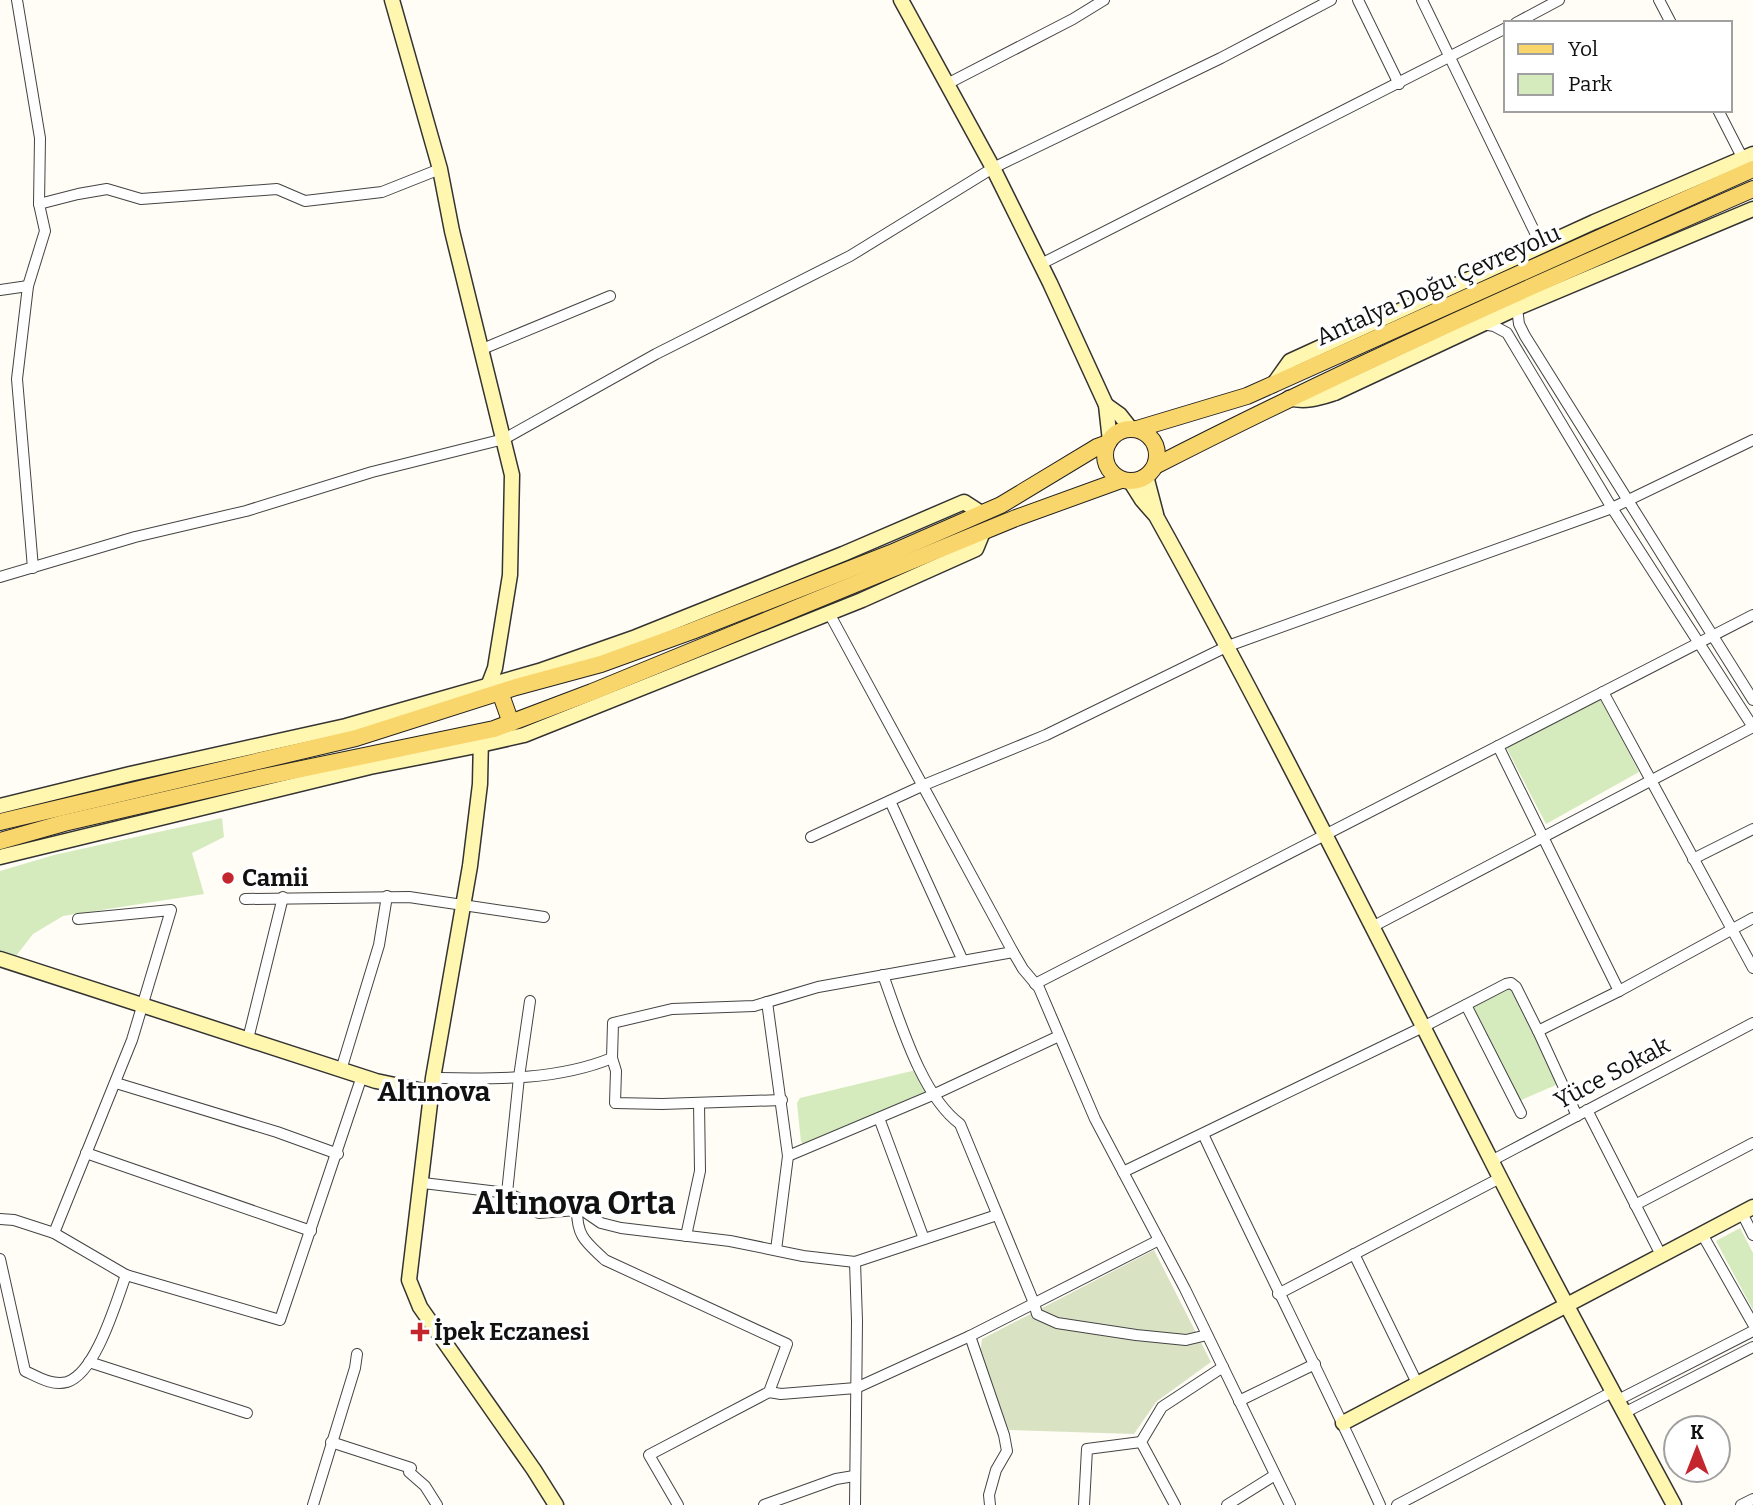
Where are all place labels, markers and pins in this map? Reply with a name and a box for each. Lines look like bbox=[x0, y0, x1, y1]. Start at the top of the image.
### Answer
place label: Camii bbox=[242, 864, 309, 892]
marker: Camii bbox=[220, 870, 236, 886]
place label: İpek Eczanesi bbox=[434, 1318, 590, 1346]
marker: İpek Eczanesi bbox=[412, 1324, 428, 1340]

